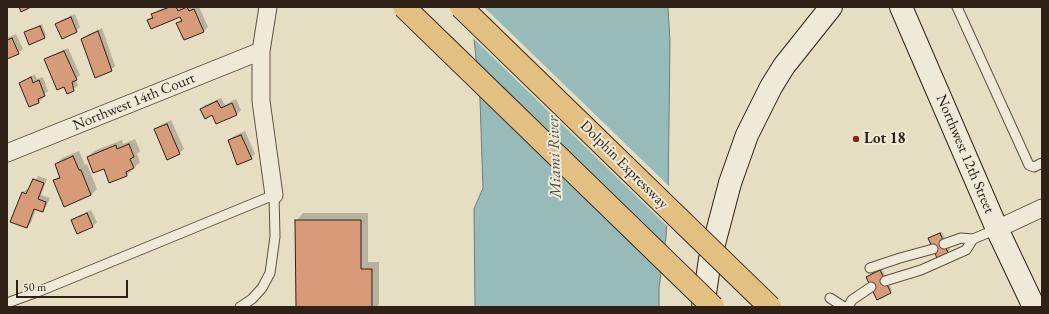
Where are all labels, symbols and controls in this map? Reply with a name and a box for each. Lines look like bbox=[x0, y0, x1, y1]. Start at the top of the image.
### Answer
street label: Northwest 14th Court bbox=[70, 69, 198, 135]
street label: Northwest 12th Street bbox=[932, 92, 998, 216]
water label: Miami River bbox=[544, 115, 566, 199]
street label: Dolphin Expressway bbox=[576, 117, 672, 213]
place label: Lot 18 bbox=[864, 130, 906, 148]
marker: Lot 18 bbox=[851, 134, 861, 144]
scale bar bbox=[18, 272, 130, 298]
text: 50 m bbox=[23, 279, 46, 295]

